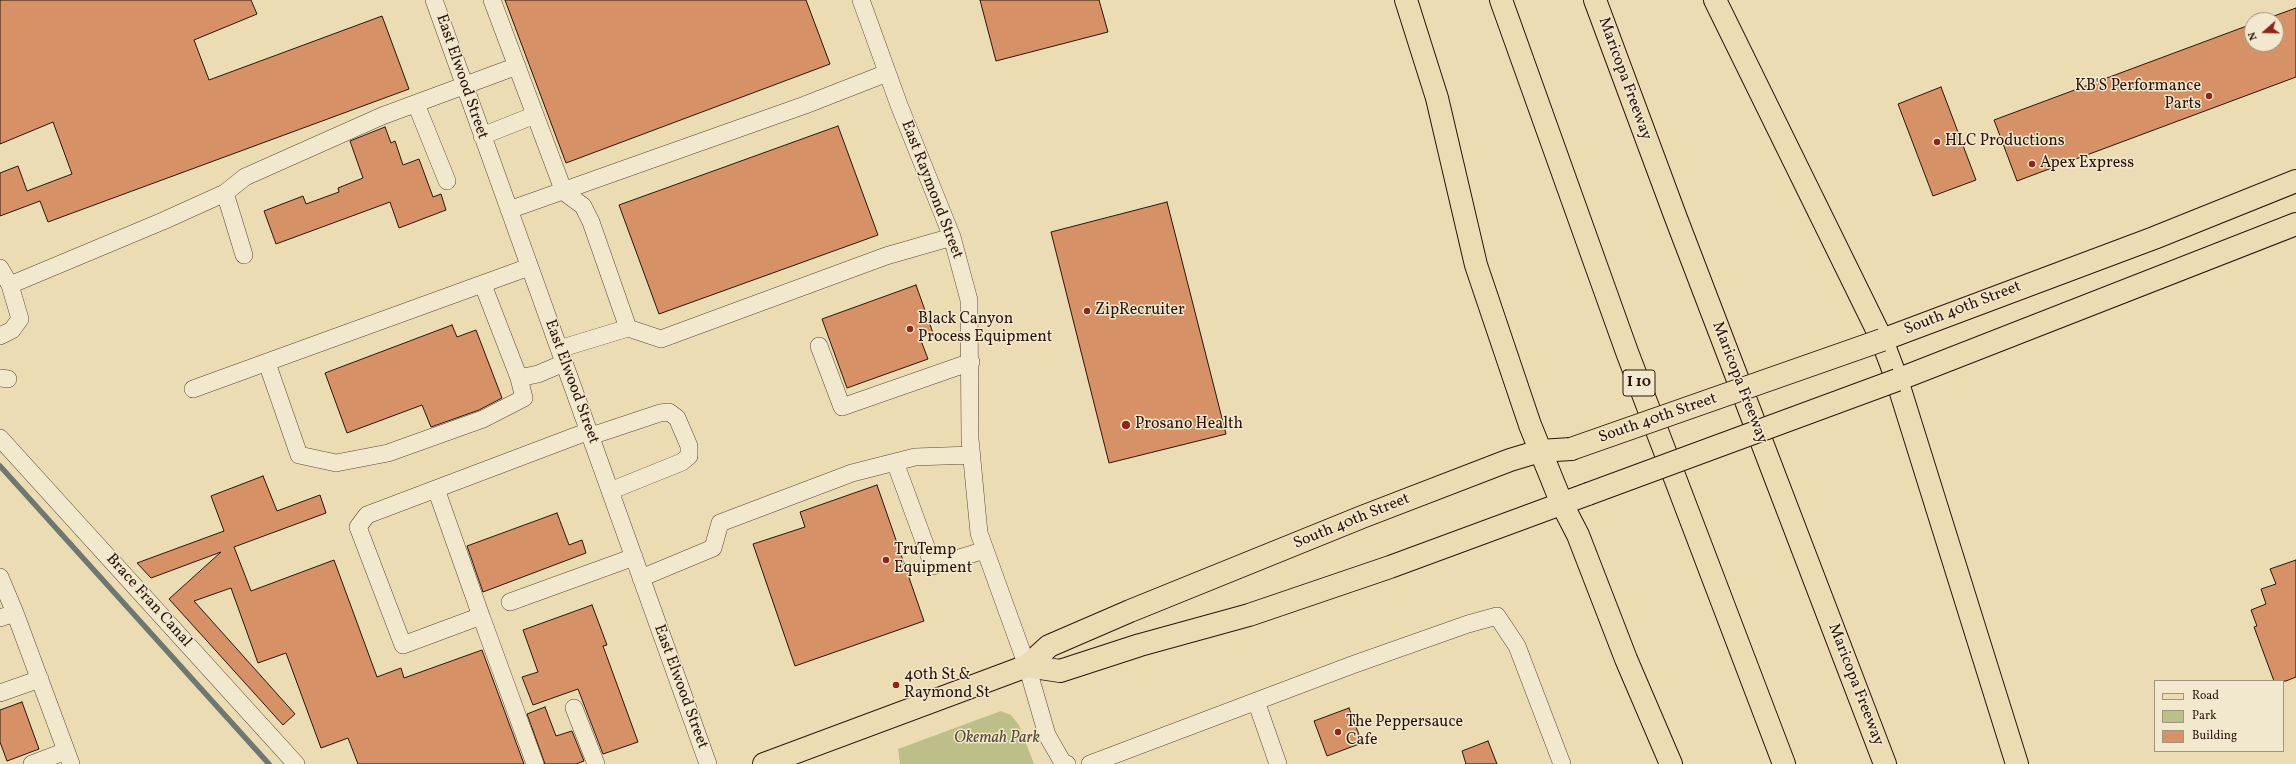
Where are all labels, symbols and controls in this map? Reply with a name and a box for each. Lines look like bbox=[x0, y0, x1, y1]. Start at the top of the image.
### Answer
street label: East Elwood Street bbox=[431, 12, 491, 142]
north arrow bbox=[2244, 12, 2284, 52]
street label: Maricopa Freeway bbox=[1593, 15, 1655, 143]
text: N bbox=[2245, 30, 2262, 42]
place label: KB'S Performance Parts bbox=[2075, 77, 2201, 115]
marker: KB'S Performance Parts bbox=[2204, 91, 2214, 101]
street label: East Raymond Street bbox=[896, 118, 966, 262]
place label: HLC Productions bbox=[1945, 132, 2065, 152]
marker: HLC Productions bbox=[1932, 137, 1942, 147]
place label: Apex Express bbox=[2040, 154, 2134, 174]
marker: Apex Express bbox=[2027, 159, 2037, 169]
street label: South 40th Street bbox=[1902, 278, 2024, 340]
place label: ZipRecruiter bbox=[1095, 301, 1185, 321]
marker: ZipRecruiter bbox=[1082, 306, 1092, 316]
place label: Black Canyon Process Equipment bbox=[918, 310, 1052, 348]
street label: East Elwood Street bbox=[540, 317, 602, 447]
street label: Maricopa Freeway bbox=[1707, 319, 1771, 447]
marker: Black Canyon Process Equipment bbox=[905, 324, 915, 334]
road number: I 10 bbox=[1623, 370, 1655, 396]
street label: South 40th Street bbox=[1596, 390, 1720, 448]
place label: Prosano Health bbox=[1135, 415, 1243, 435]
marker: Prosano Health bbox=[1120, 419, 1132, 431]
street label: South 40th Street bbox=[1291, 490, 1413, 554]
place label: TruTemp Equipment bbox=[894, 541, 972, 579]
street label: Brace Fran Canal bbox=[101, 550, 195, 652]
marker: TruTemp Equipment bbox=[881, 555, 891, 565]
street label: Maricopa Freeway bbox=[1823, 621, 1887, 749]
street label: East Elwood Street bbox=[649, 622, 711, 752]
place label: 40th St & Raymond St bbox=[904, 666, 990, 704]
marker: 40th St & Raymond St bbox=[891, 680, 901, 690]
legend bbox=[2154, 680, 2284, 752]
text: Road bbox=[2192, 688, 2219, 704]
text: Park bbox=[2192, 708, 2217, 724]
place label: The Peppersauce Cafe bbox=[1346, 713, 1463, 751]
marker: The Peppersauce Cafe bbox=[1333, 727, 1343, 737]
text: Building bbox=[2192, 728, 2237, 744]
park label: Okemah Park bbox=[954, 729, 1040, 749]

